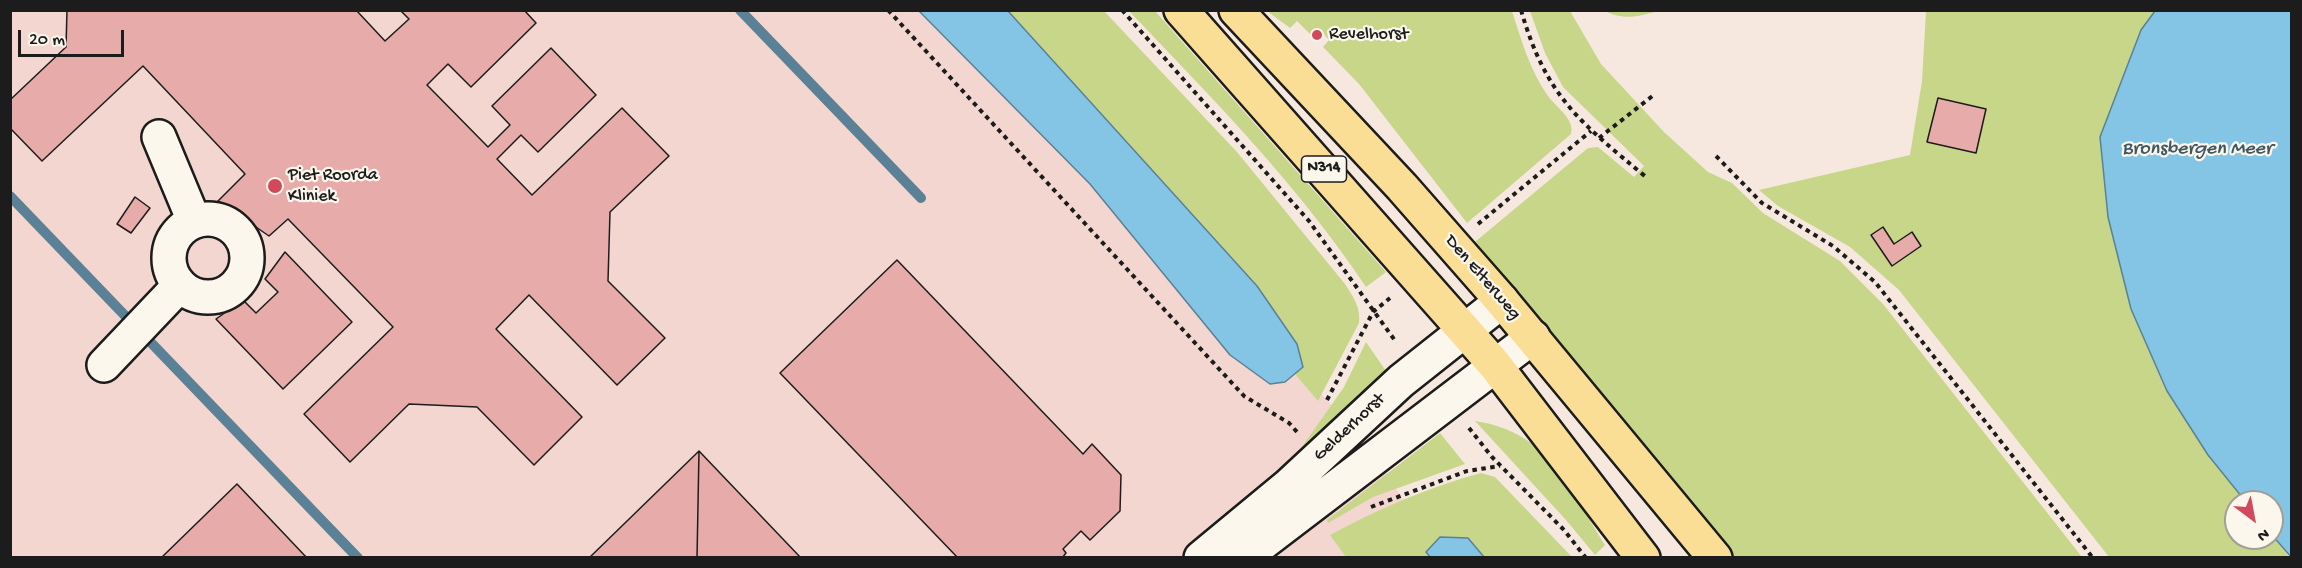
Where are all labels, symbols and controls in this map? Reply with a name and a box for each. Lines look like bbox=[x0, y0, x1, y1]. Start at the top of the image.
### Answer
scale bar bbox=[21, 18, 128, 56]
place label: Revelhorst bbox=[1329, 24, 1408, 46]
marker: Revelhorst bbox=[1310, 28, 1324, 42]
text: 20 m bbox=[29, 30, 65, 51]
water label: Bronsbergen Meer bbox=[2122, 138, 2272, 162]
road number: N314 bbox=[1302, 156, 1346, 182]
place label: Piet Roorda Kliniek bbox=[288, 165, 378, 207]
marker: Piet Roorda Kliniek bbox=[266, 177, 284, 195]
street label: Den Elterweg bbox=[1439, 231, 1525, 325]
street label: Gelderhorst bbox=[1310, 389, 1390, 467]
north arrow bbox=[2224, 490, 2284, 550]
text: N bbox=[2253, 523, 2272, 545]

